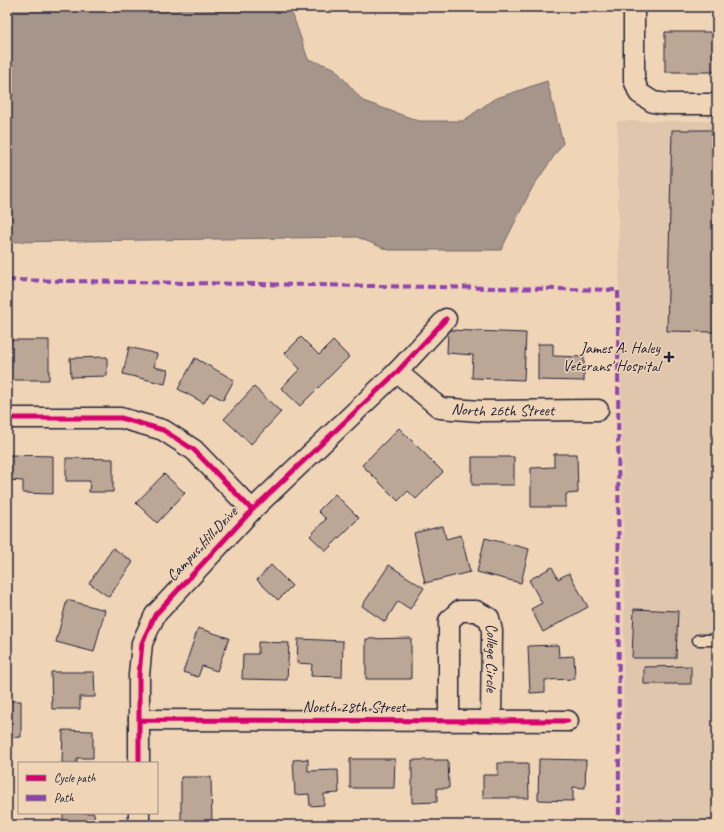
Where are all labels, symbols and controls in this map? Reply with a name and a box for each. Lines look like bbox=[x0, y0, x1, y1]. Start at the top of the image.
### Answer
place label: James A. Haley Veterans' Hospital bbox=[563, 338, 663, 376]
marker: James A. Haley Veterans' Hospital bbox=[663, 351, 675, 363]
street label: North 26th Street bbox=[451, 399, 556, 421]
street label: Campus Hill Drive bbox=[162, 501, 243, 585]
street label: College Circle bbox=[481, 621, 502, 694]
street label: North 28th Street bbox=[303, 697, 407, 717]
legend bbox=[18, 762, 158, 814]
text: Cycle path bbox=[54, 770, 96, 786]
text: Path bbox=[54, 790, 74, 806]

